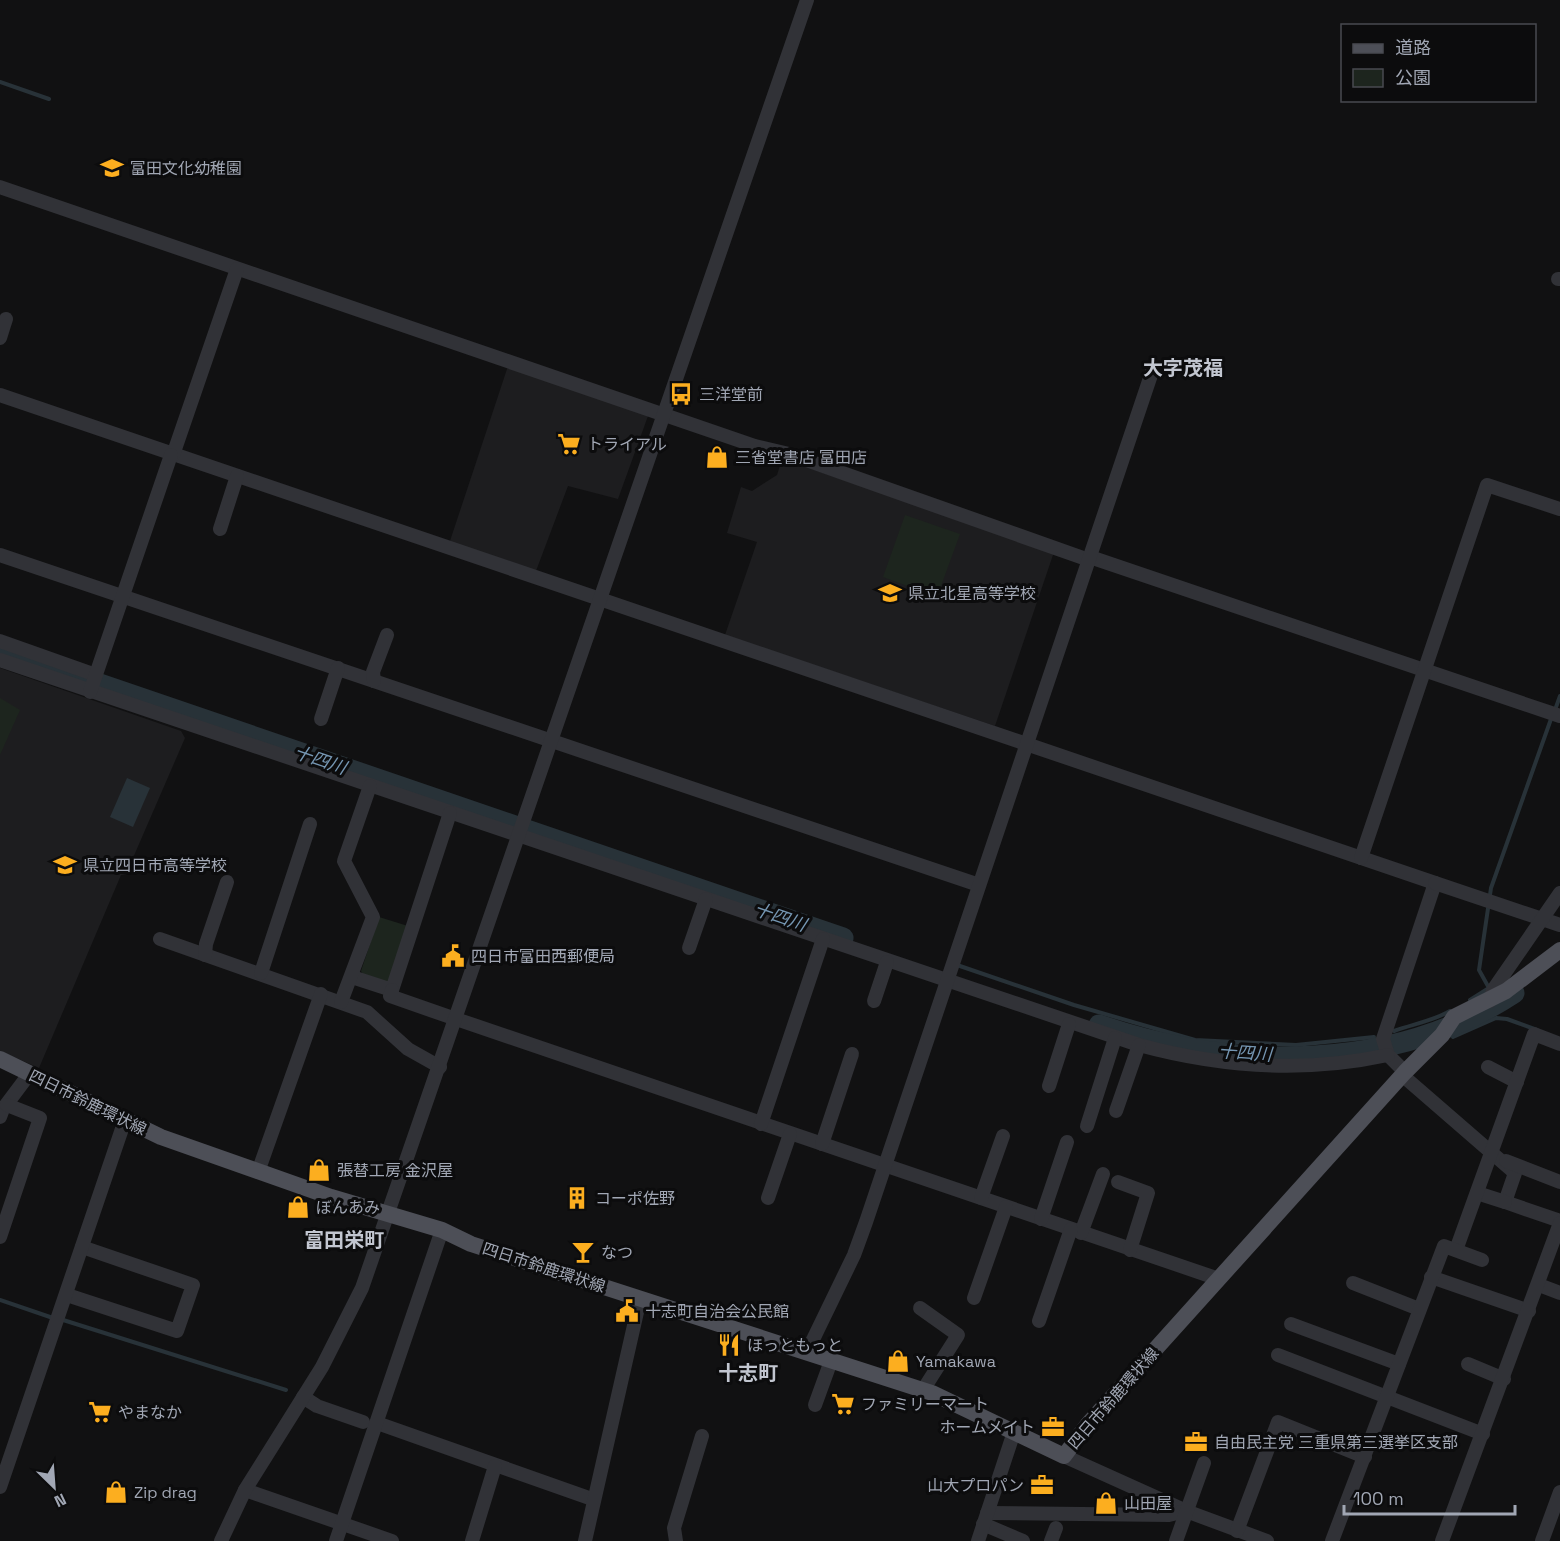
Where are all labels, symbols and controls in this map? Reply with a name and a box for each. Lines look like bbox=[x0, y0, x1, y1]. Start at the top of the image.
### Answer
legend bbox=[1341, 24, 1536, 102]
text: 道路 bbox=[1395, 36, 1431, 59]
text: 公園 bbox=[1395, 66, 1431, 89]
school or university icon: 富田文化幼稚園 bbox=[99, 155, 125, 181]
place label: 富田文化幼稚園 bbox=[130, 158, 242, 179]
district label: 大字茂福 bbox=[1143, 355, 1223, 381]
bus stop icon: 三洋堂前 bbox=[668, 381, 694, 407]
place label: 三洋堂前 bbox=[699, 384, 763, 405]
supermarket icon: トライアル bbox=[556, 431, 582, 457]
place label: トライアル bbox=[587, 434, 667, 455]
shop icon: 三省堂書店 富田店 bbox=[704, 444, 730, 470]
place label: 三省堂書店 富田店 bbox=[735, 447, 867, 468]
school or university icon: 県立北星高等学校 bbox=[877, 580, 903, 606]
place label: 県立北星高等学校 bbox=[908, 583, 1036, 604]
water label: 十四川 bbox=[291, 740, 351, 780]
school or university icon: 県立四日市高等学校 bbox=[52, 852, 78, 878]
place label: 県立四日市高等学校 bbox=[83, 855, 227, 876]
water label: 十四川 bbox=[751, 897, 811, 937]
public building icon: 四日市富田西郵便局 bbox=[440, 943, 466, 969]
place label: 四日市富田西郵便局 bbox=[471, 946, 615, 967]
water label: 十四川 bbox=[1217, 1039, 1275, 1066]
street label: 四日市鈴鹿環状線 bbox=[26, 1065, 150, 1140]
shop icon: 張替工房 金沢屋 bbox=[306, 1157, 332, 1183]
place label: 張替工房 金沢屋 bbox=[337, 1160, 453, 1181]
building icon: コーポ佐野 bbox=[564, 1185, 590, 1211]
place label: コーポ佐野 bbox=[595, 1188, 675, 1209]
shop icon: ぼんあみ bbox=[285, 1194, 311, 1220]
place label: ぼんあみ bbox=[316, 1197, 380, 1218]
district label: 富田栄町 bbox=[304, 1227, 384, 1253]
street label: 四日市鈴鹿環状線 bbox=[480, 1238, 608, 1297]
bar icon: なつ bbox=[570, 1239, 596, 1265]
place label: なつ bbox=[601, 1242, 633, 1263]
public building icon: 十志町自治会公民館 bbox=[614, 1298, 640, 1324]
place label: 十志町自治会公民館 bbox=[645, 1301, 789, 1322]
restaurant icon: ほっともっと bbox=[716, 1332, 742, 1358]
place label: ほっともっと bbox=[747, 1335, 843, 1356]
street label: 四日市鈴鹿環状線 bbox=[1063, 1343, 1163, 1454]
shop icon: Yamakawa bbox=[885, 1348, 911, 1374]
place label: Yamakawa bbox=[916, 1351, 996, 1372]
district label: 十志町 bbox=[718, 1360, 778, 1386]
supermarket icon: ファミリーマート bbox=[830, 1391, 856, 1417]
place label: ファミリーマート bbox=[861, 1394, 989, 1415]
supermarket icon: やまなか bbox=[87, 1399, 113, 1425]
place label: やまなか bbox=[118, 1402, 182, 1423]
office icon: ホームメイト bbox=[1040, 1414, 1066, 1440]
place label: ホームメイト bbox=[939, 1417, 1035, 1438]
office icon: 自由民主党 三重県第三選挙区支部 bbox=[1183, 1429, 1209, 1455]
place label: 自由民主党 三重県第三選挙区支部 bbox=[1214, 1432, 1458, 1453]
north arrow bbox=[24, 1457, 84, 1517]
office icon: 山大プロパン bbox=[1029, 1472, 1055, 1498]
place label: 山大プロパン bbox=[927, 1475, 1024, 1496]
scale bar bbox=[1344, 1478, 1515, 1516]
shop icon: Zip drag bbox=[103, 1479, 129, 1505]
place label: Zip drag bbox=[134, 1482, 197, 1503]
text: 100 m bbox=[1353, 1487, 1404, 1510]
text: N bbox=[51, 1488, 69, 1512]
shop icon: 山田屋 bbox=[1093, 1490, 1119, 1516]
place label: 山田屋 bbox=[1124, 1493, 1172, 1514]

